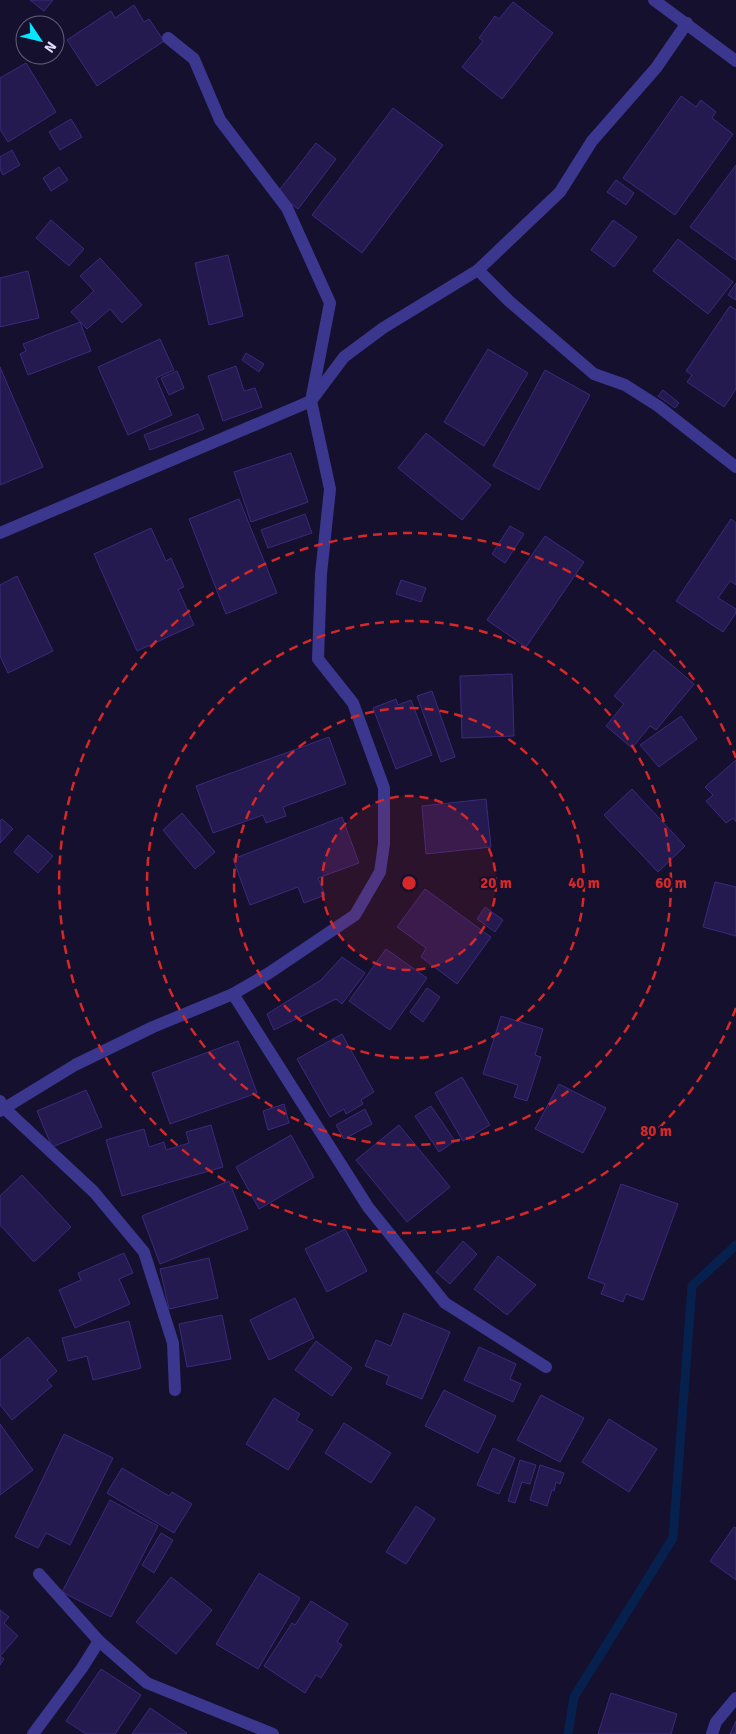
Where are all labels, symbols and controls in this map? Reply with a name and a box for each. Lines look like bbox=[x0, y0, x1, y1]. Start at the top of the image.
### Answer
north arrow bbox=[15, 15, 65, 65]
text: N bbox=[40, 38, 60, 56]
centre of rings bbox=[400, 874, 418, 892]
text: 20 m bbox=[480, 874, 512, 892]
text: 40 m bbox=[568, 874, 600, 892]
text: 60 m bbox=[655, 874, 687, 892]
text: 80 m bbox=[640, 1122, 672, 1140]

